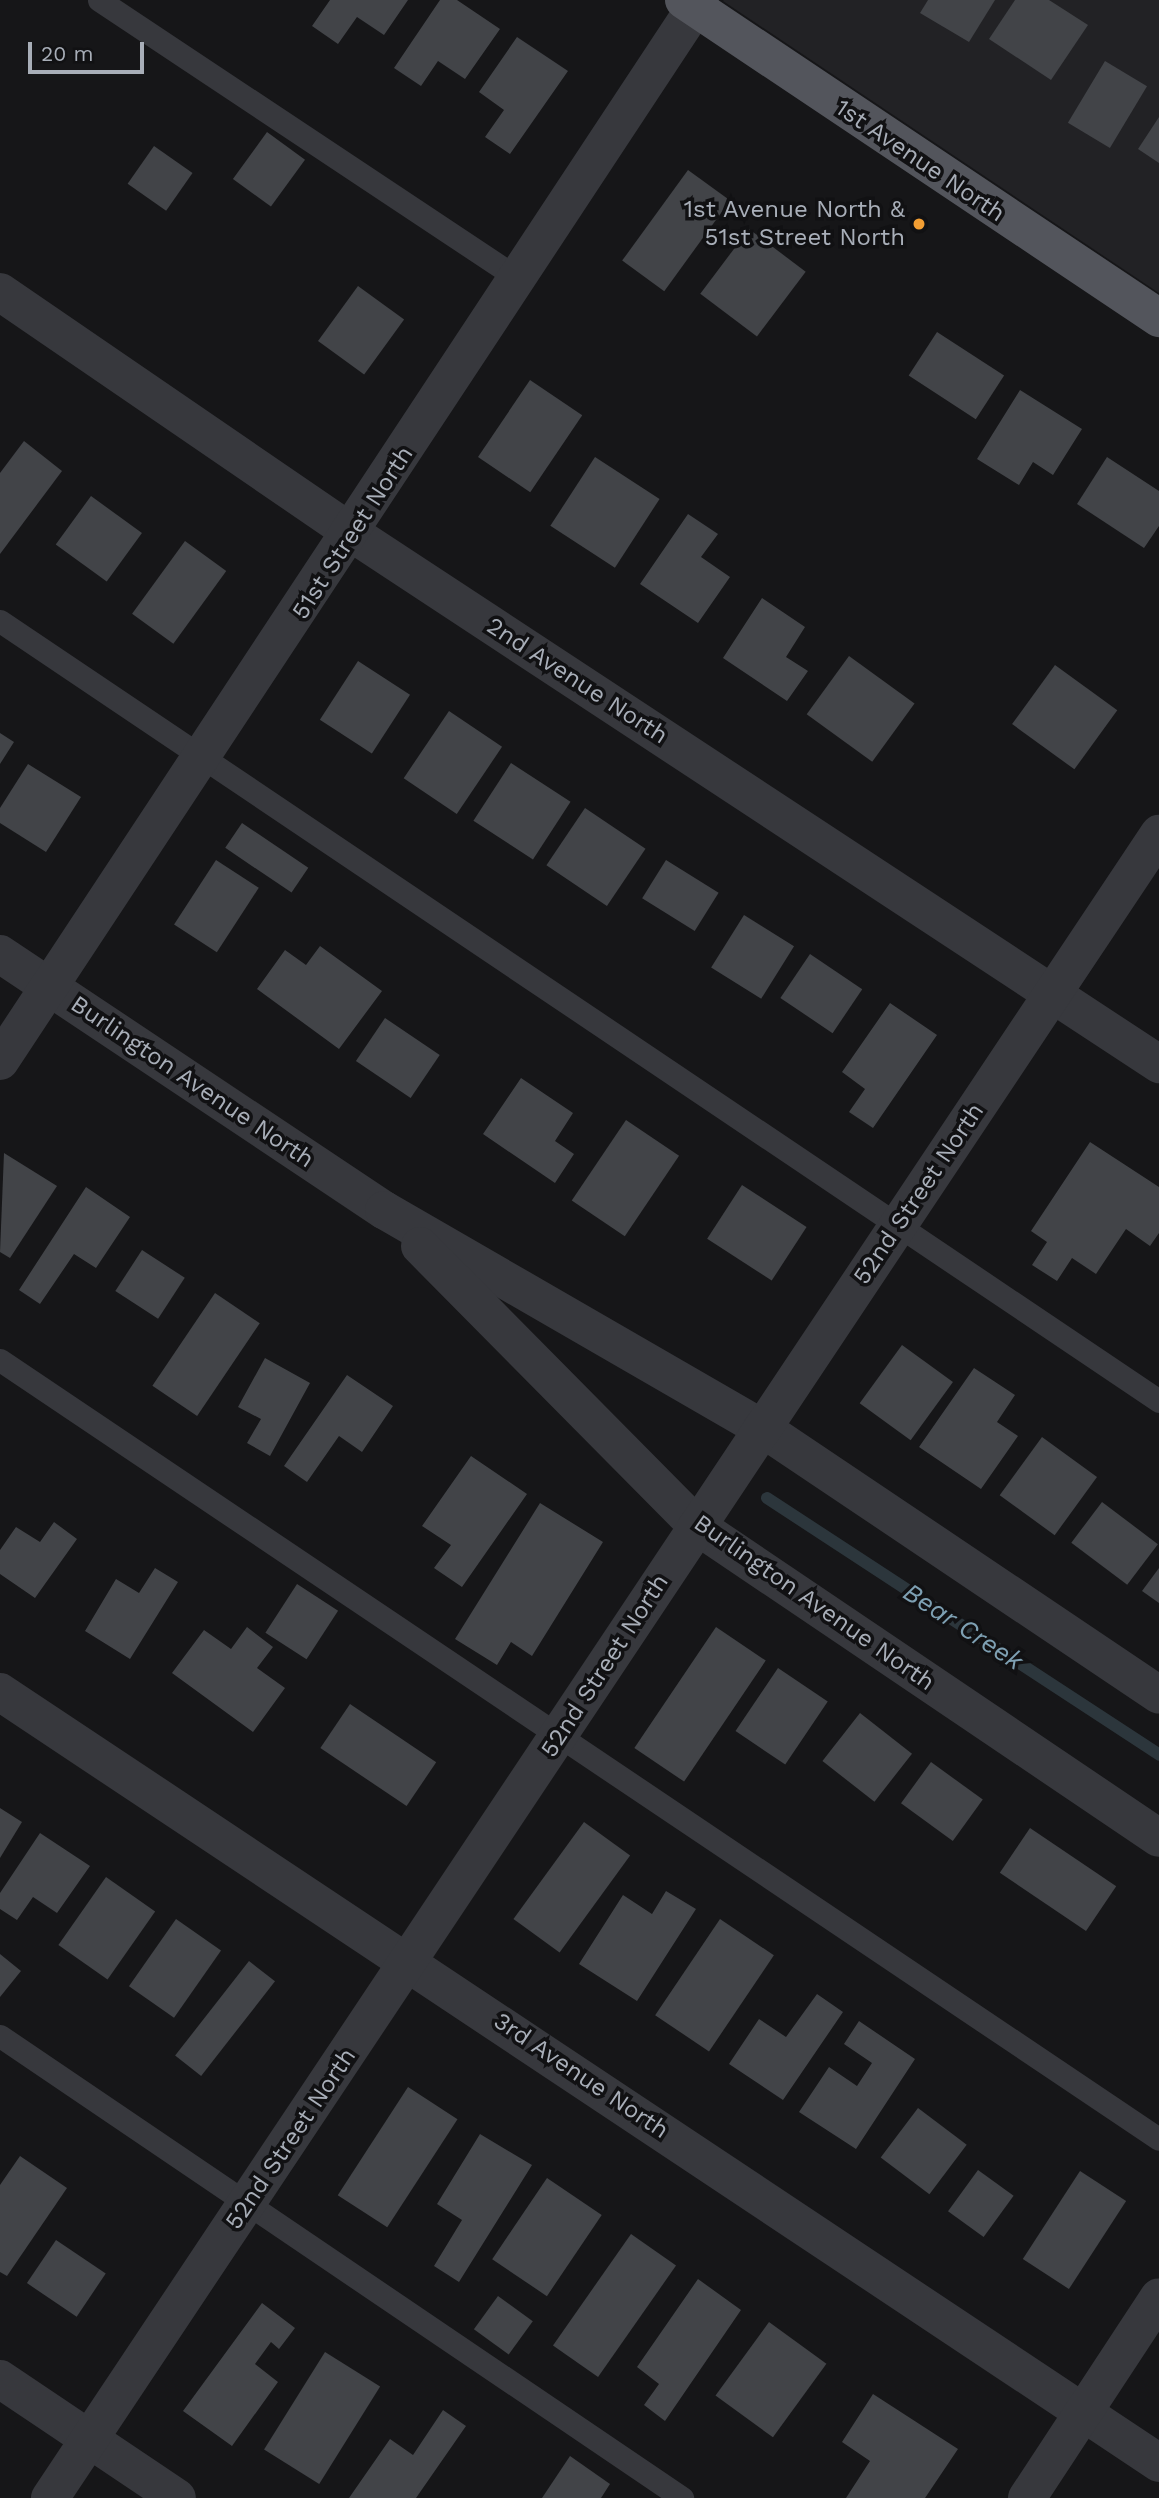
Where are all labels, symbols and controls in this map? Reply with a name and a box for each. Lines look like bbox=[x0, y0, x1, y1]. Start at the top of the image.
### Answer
scale bar bbox=[32, 28, 147, 72]
text: 20 m bbox=[41, 41, 93, 66]
street label: 1st Avenue North bbox=[829, 93, 1011, 229]
place label: 1st Avenue North & 51st Street North bbox=[683, 196, 905, 252]
marker: 1st Avenue North & 51st Street North bbox=[911, 216, 927, 232]
street label: 51st Street North bbox=[286, 441, 420, 625]
street label: 2nd Avenue North bbox=[481, 611, 673, 751]
street label: Burlington Avenue North bbox=[65, 990, 319, 1174]
street label: 52nd Street North bbox=[848, 1098, 990, 1290]
street label: Burlington Avenue North bbox=[688, 1509, 940, 1697]
street label: 52nd Street North bbox=[535, 1569, 675, 1763]
water label: Bear Creek bbox=[897, 1577, 1029, 1677]
street label: 3rd Avenue North bbox=[488, 2007, 674, 2145]
street label: 52nd Street North bbox=[220, 2043, 362, 2235]

